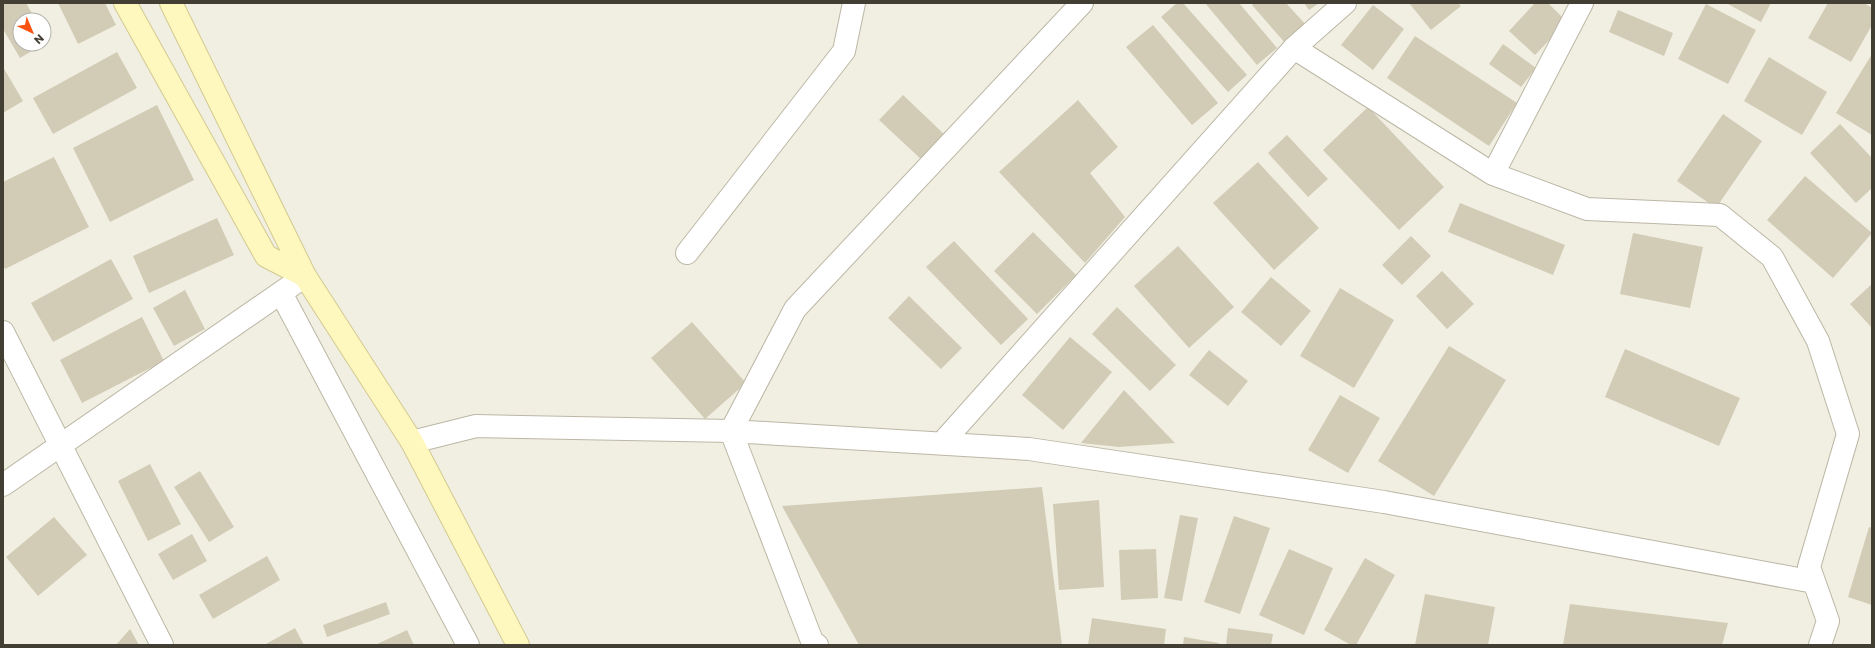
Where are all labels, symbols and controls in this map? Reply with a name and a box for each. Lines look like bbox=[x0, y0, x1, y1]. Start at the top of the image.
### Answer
north arrow bbox=[12, 12, 52, 52]
text: N bbox=[30, 31, 47, 48]

